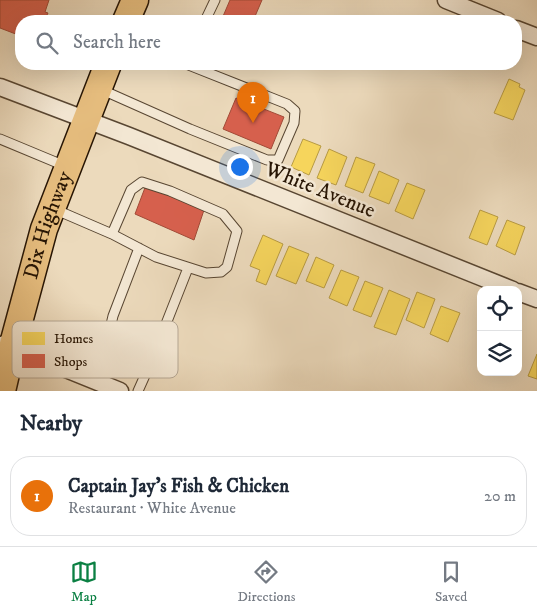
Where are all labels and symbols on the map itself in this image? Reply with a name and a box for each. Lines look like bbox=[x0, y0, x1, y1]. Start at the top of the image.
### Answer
pin: 1 bbox=[237, 82, 269, 123]
your location bbox=[227, 154, 253, 180]
street label: White Avenue bbox=[260, 156, 379, 224]
street label: Dix Highway bbox=[18, 167, 78, 282]
legend bbox=[12, 321, 178, 378]
text: Homes bbox=[54, 330, 94, 348]
text: Shops bbox=[54, 353, 87, 371]

